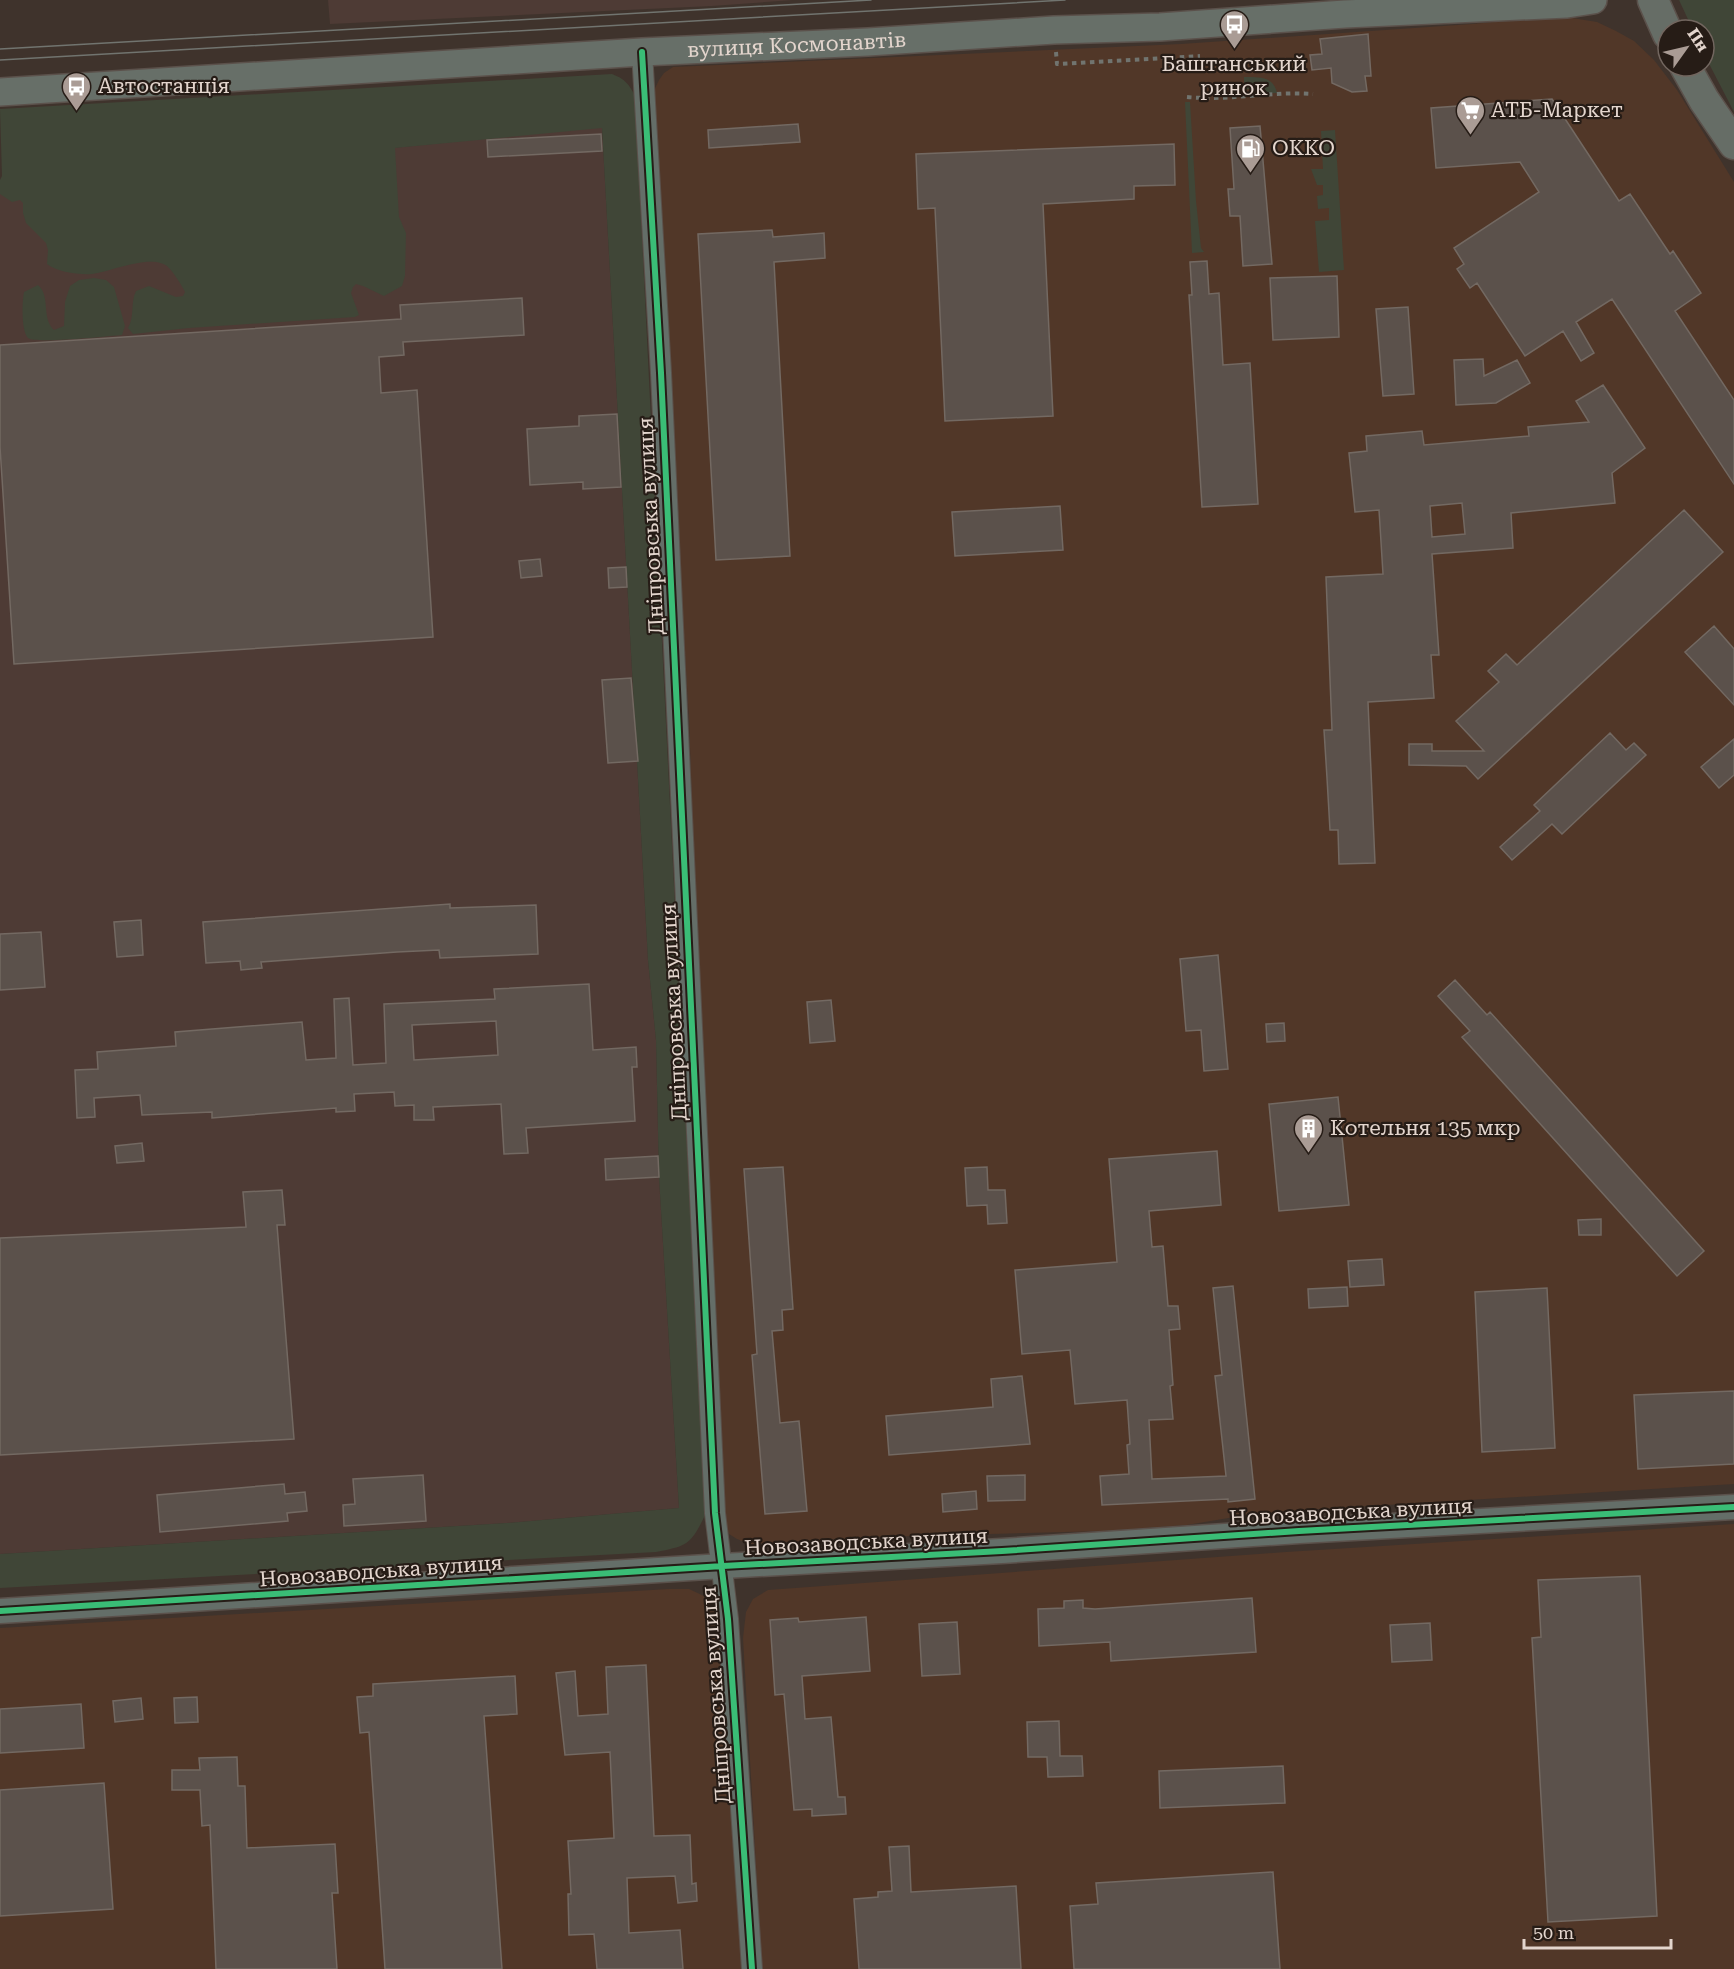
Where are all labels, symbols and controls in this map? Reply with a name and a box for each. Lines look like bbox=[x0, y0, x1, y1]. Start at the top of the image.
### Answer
bus stop icon: Баштанський ринок bbox=[1218, 9, 1250, 51]
north arrow bbox=[1656, 18, 1716, 78]
text: Пн bbox=[1683, 25, 1713, 55]
street label: вулиця Космонавтів bbox=[687, 28, 907, 62]
place label: Баштанський ринок bbox=[1162, 52, 1306, 100]
bus stop icon: Автостанція bbox=[61, 70, 93, 112]
place label: Автостанція bbox=[98, 74, 230, 98]
supermarket icon: АТБ-Маркет bbox=[1454, 94, 1486, 136]
place label: АТБ-Маркет bbox=[1491, 98, 1623, 122]
fuel station icon: ОККО bbox=[1235, 132, 1267, 174]
place label: ОККО bbox=[1272, 136, 1335, 160]
street label: Дніпровська вулиця bbox=[633, 417, 669, 635]
street label: Дніпровська вулиця bbox=[656, 903, 692, 1121]
building icon: Котельня 135 мкр bbox=[1293, 1112, 1325, 1154]
place label: Котельня 135 мкр bbox=[1330, 1116, 1520, 1140]
street label: Новозаводська вулиця bbox=[1229, 1494, 1473, 1530]
street label: Новозаводська вулиця bbox=[744, 1524, 988, 1560]
street label: Новозаводська вулиця bbox=[259, 1551, 503, 1591]
street label: Дніпровська вулиця bbox=[696, 1586, 736, 1804]
scale bar bbox=[1524, 1912, 1671, 1950]
text: 50 m bbox=[1533, 1922, 1574, 1943]

